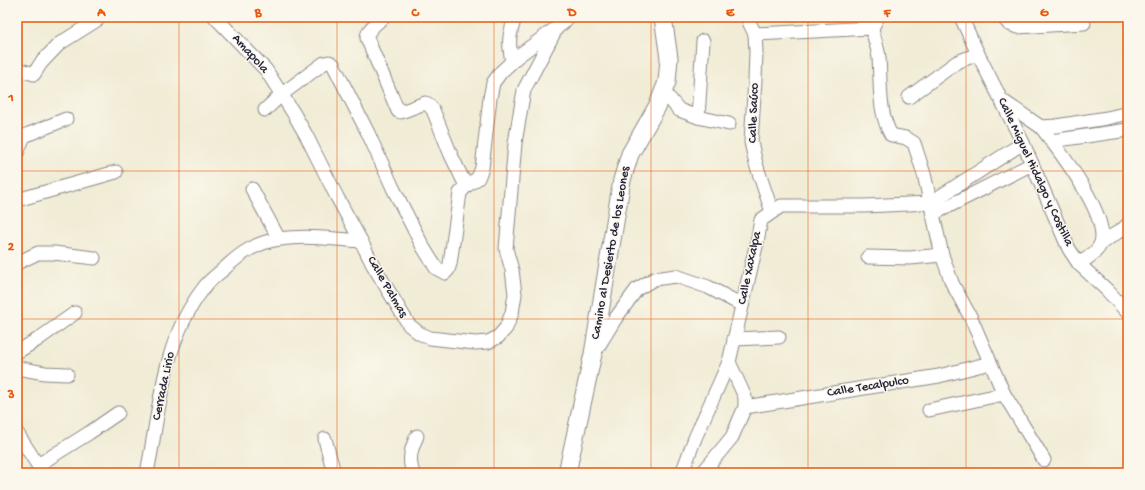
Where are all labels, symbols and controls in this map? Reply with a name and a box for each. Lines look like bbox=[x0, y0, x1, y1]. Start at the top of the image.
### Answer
text: A bbox=[96, 6, 106, 21]
text: B bbox=[254, 6, 263, 21]
text: C bbox=[410, 6, 420, 21]
text: D bbox=[567, 6, 577, 21]
text: E bbox=[726, 6, 735, 21]
text: F bbox=[883, 6, 892, 21]
text: G bbox=[1040, 6, 1049, 21]
street label: Amapola bbox=[229, 31, 272, 77]
street label: Calle Saúco bbox=[745, 82, 763, 143]
text: 1 bbox=[7, 91, 14, 106]
street label: Calle Miguel Hidalgo y Costilla bbox=[994, 95, 1076, 249]
street label: Camino al Desierto de los Leones bbox=[588, 164, 634, 341]
street label: Calle Xaxalpa bbox=[735, 229, 765, 306]
text: 2 bbox=[8, 240, 15, 255]
street label: Calle Palmas bbox=[363, 254, 411, 321]
street label: Cerrada Lirio bbox=[149, 350, 179, 422]
street label: Calle Tecalpulco bbox=[826, 373, 910, 401]
text: 3 bbox=[7, 388, 15, 403]

